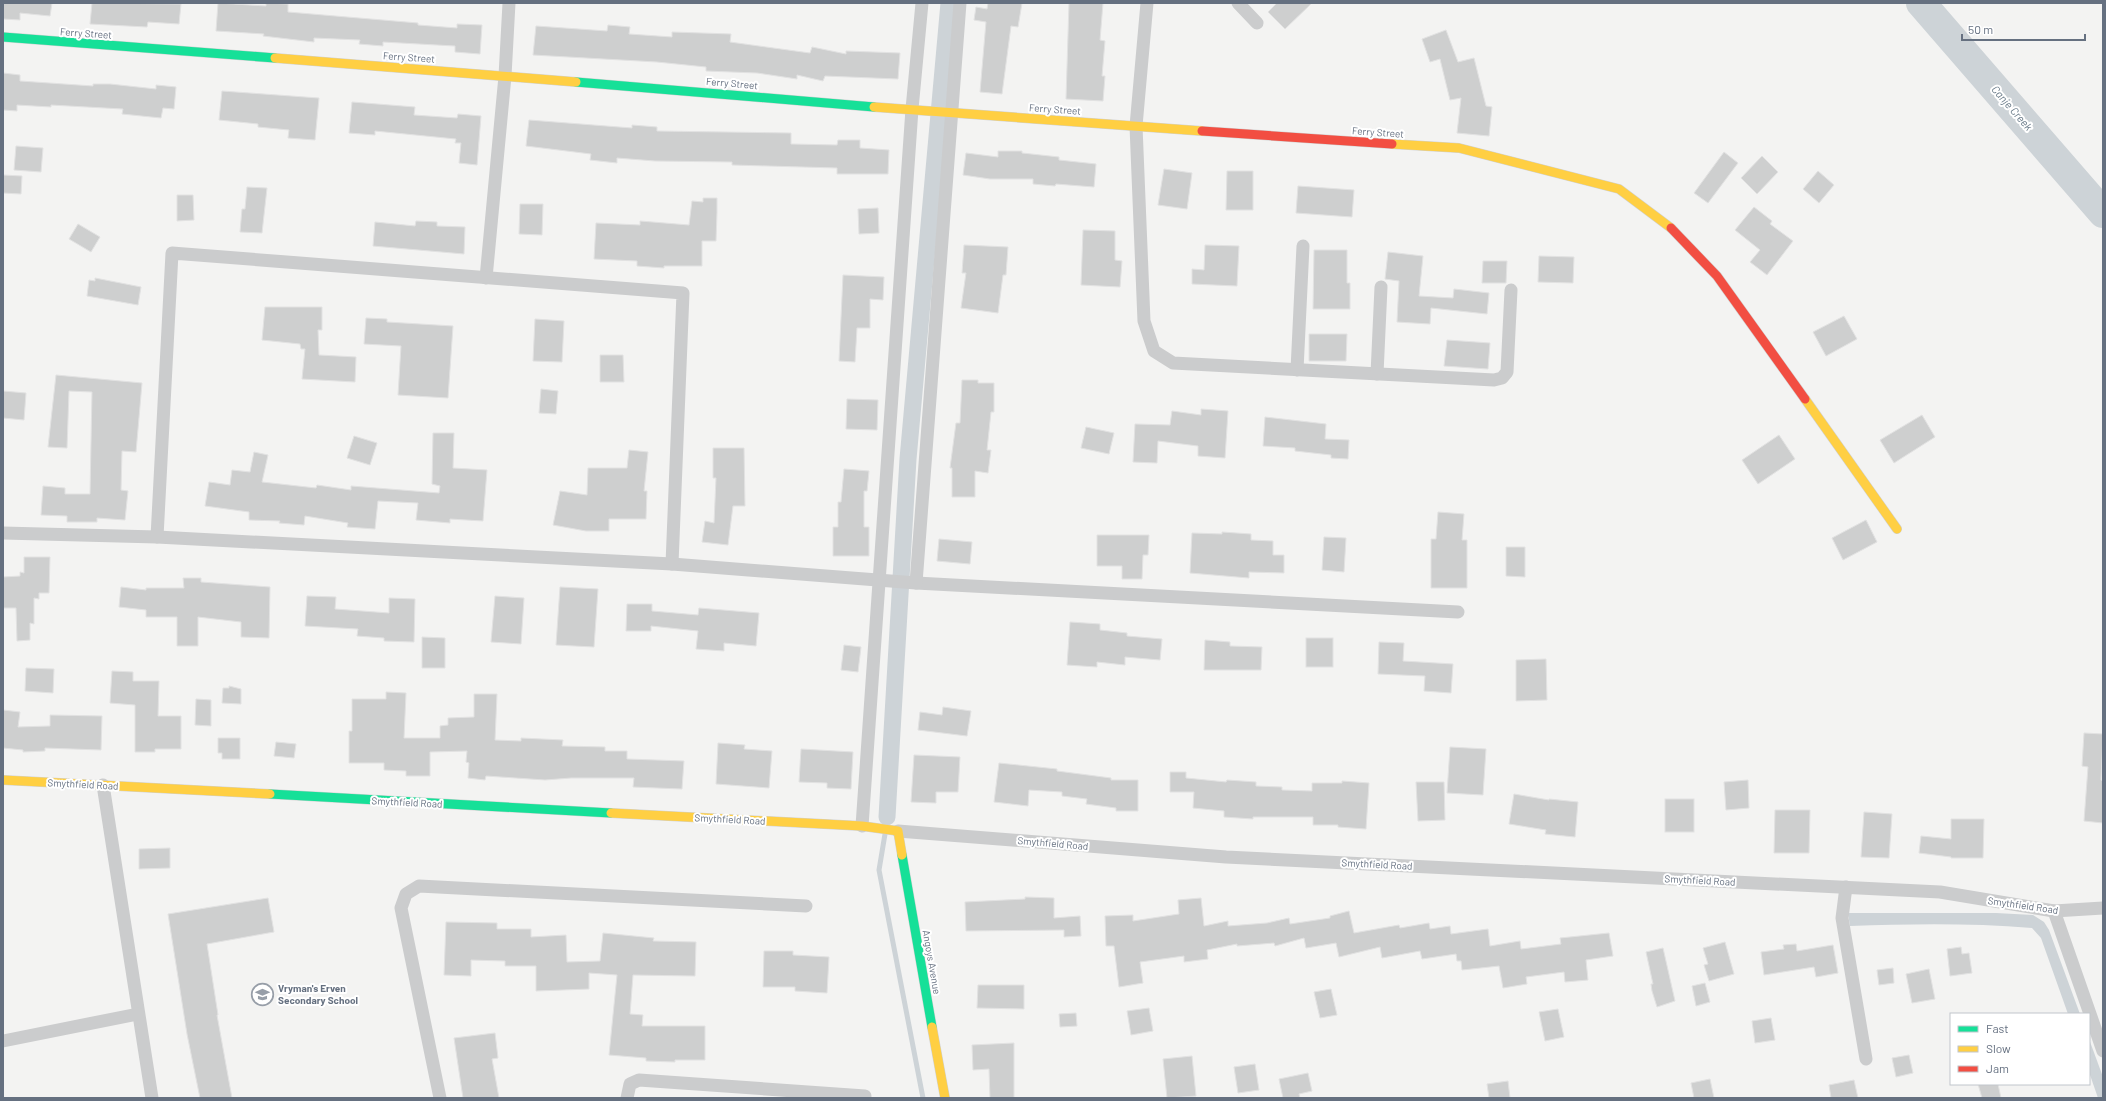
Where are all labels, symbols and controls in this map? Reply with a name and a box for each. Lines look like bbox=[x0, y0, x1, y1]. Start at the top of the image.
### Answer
scale bar bbox=[1962, 16, 2085, 42]
text: 50 m bbox=[1968, 22, 1993, 36]
street label: Ferry Street bbox=[60, 25, 113, 41]
street label: Ferry Street bbox=[383, 49, 436, 65]
street label: Ferry Street bbox=[706, 75, 759, 91]
water label: Canje Creek bbox=[1989, 82, 2036, 133]
street label: Ferry Street bbox=[1029, 101, 1082, 117]
street label: Ferry Street bbox=[1352, 124, 1405, 140]
street label: Smythfield Road bbox=[47, 776, 119, 792]
street label: Smythfield Road bbox=[371, 794, 443, 810]
street label: Smythfield Road bbox=[694, 811, 766, 827]
street label: Smythfield Road bbox=[1017, 834, 1089, 852]
street label: Smythfield Road bbox=[1341, 856, 1413, 872]
street label: Smythfield Road bbox=[1664, 872, 1736, 888]
street label: Smythfield Road bbox=[1987, 894, 2059, 916]
street label: Angoys Avenue bbox=[920, 929, 944, 995]
school or university icon: Vryman's Erven Secondary School bbox=[250, 981, 276, 1007]
place label: Vryman's Erven Secondary School bbox=[278, 982, 358, 1006]
legend bbox=[1950, 1013, 2090, 1085]
text: Fast bbox=[1986, 1021, 2009, 1035]
text: Slow bbox=[1986, 1041, 2011, 1055]
text: Jam bbox=[1986, 1061, 2009, 1075]

